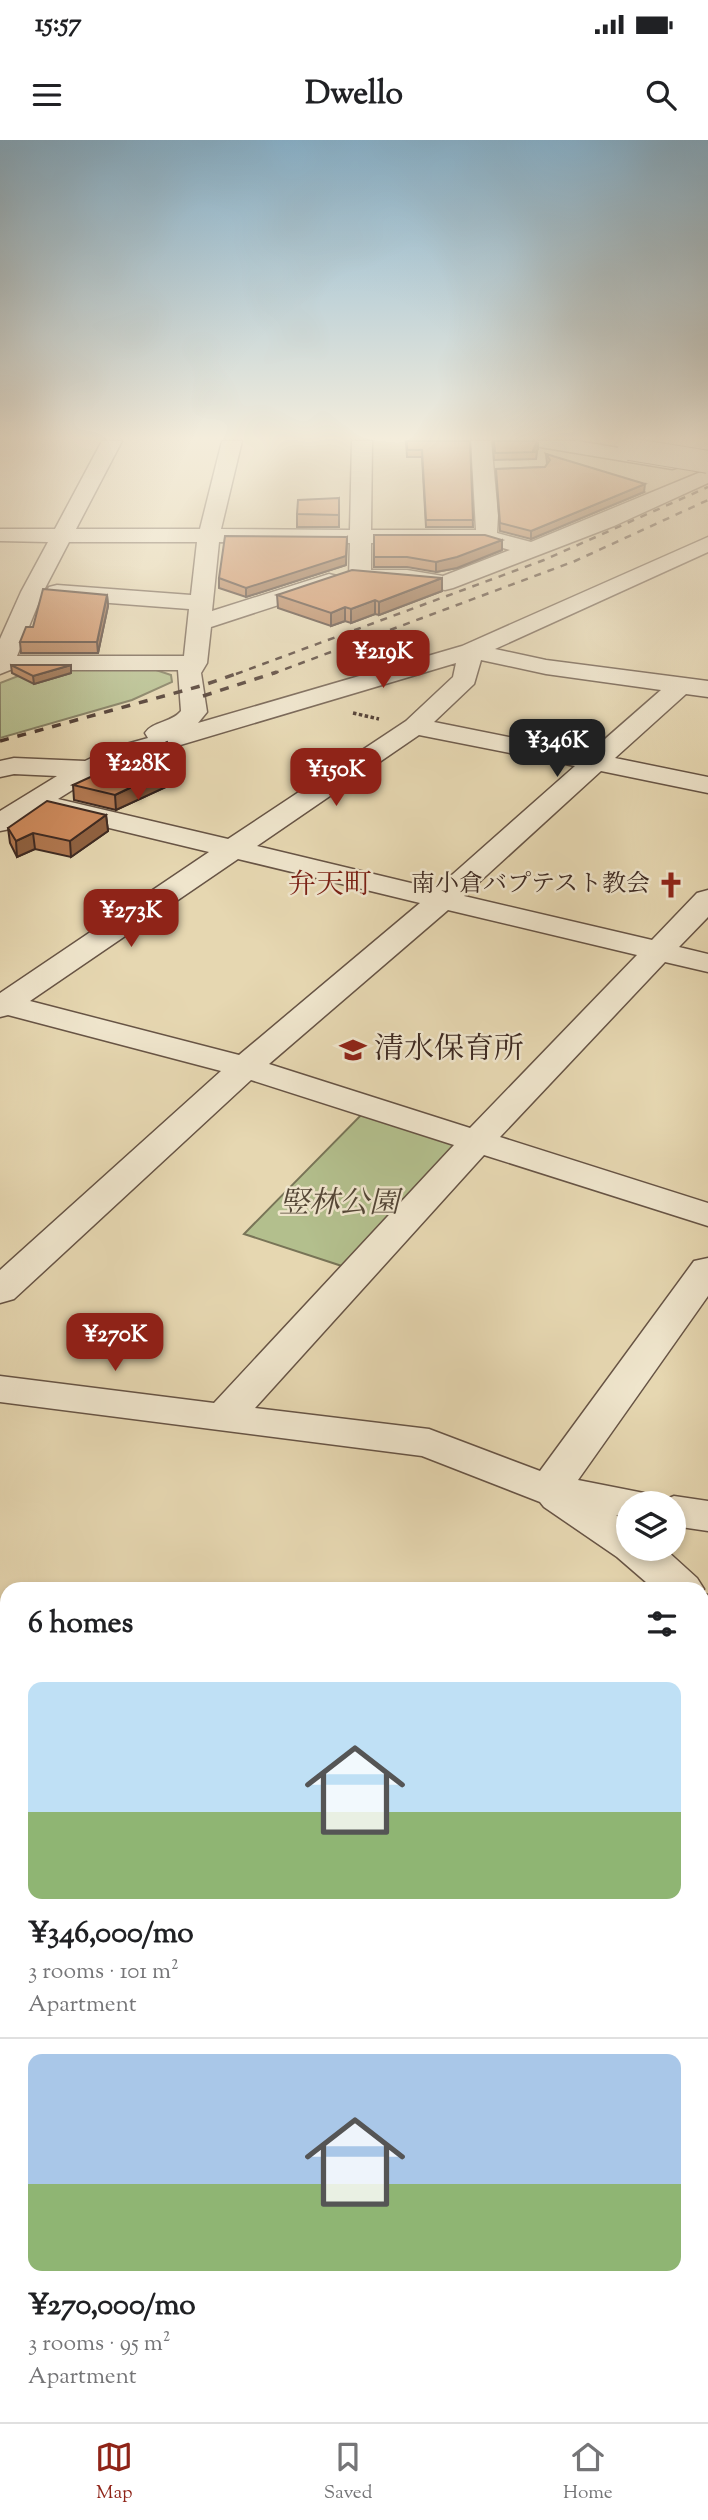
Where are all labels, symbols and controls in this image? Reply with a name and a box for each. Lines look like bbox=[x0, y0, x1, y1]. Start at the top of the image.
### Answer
text: 15:57 bbox=[35, 6, 81, 43]
text: Dwello bbox=[305, 72, 403, 118]
icon: menu bbox=[28, 76, 66, 114]
icon: search bbox=[642, 76, 680, 114]
pin: ¥219K bbox=[334, 630, 432, 690]
text: ¥219K bbox=[353, 636, 413, 669]
pin: ¥346K bbox=[508, 720, 606, 779]
text: ¥346K bbox=[525, 725, 589, 758]
pin: ¥228K bbox=[89, 742, 187, 802]
text: ¥228K bbox=[106, 748, 170, 781]
pin: ¥150K bbox=[287, 748, 385, 808]
text: ¥150K bbox=[306, 754, 366, 787]
district label: 弁天町 bbox=[288, 866, 372, 906]
place label: 南小倉バプテスト教会 bbox=[411, 868, 650, 902]
church icon: 南小倉バプテスト教会 bbox=[656, 870, 686, 900]
pin: ¥273K bbox=[82, 890, 180, 949]
text: ¥273K bbox=[100, 895, 162, 928]
place label: 清水保育所 bbox=[374, 1029, 524, 1072]
school or university icon: 清水保育所 bbox=[338, 1035, 368, 1065]
park label: 竪林公園 bbox=[279, 1183, 404, 1226]
pin: ¥270K bbox=[66, 1314, 164, 1373]
text: ¥270K bbox=[82, 1319, 148, 1352]
map controls bbox=[616, 1491, 686, 1561]
button: layers bbox=[616, 1491, 686, 1561]
text: 6 homes bbox=[28, 1603, 133, 1646]
icon: filters bbox=[643, 1605, 681, 1643]
icon: home bbox=[292, 1727, 418, 1853]
text: ¥346,000/mo bbox=[28, 1913, 194, 1956]
text: 3 rooms · 101 m² bbox=[28, 1956, 179, 1989]
text: Apartment bbox=[28, 1989, 137, 2022]
icon: home bbox=[292, 2099, 418, 2225]
text: ¥270,000/mo bbox=[28, 2285, 196, 2328]
text: 3 rooms · 95 m² bbox=[28, 2328, 171, 2361]
text: Apartment bbox=[28, 2361, 137, 2394]
tab: Map bbox=[95, 2438, 133, 2507]
tab: Saved bbox=[324, 2438, 372, 2507]
tab: Home bbox=[563, 2438, 613, 2507]

